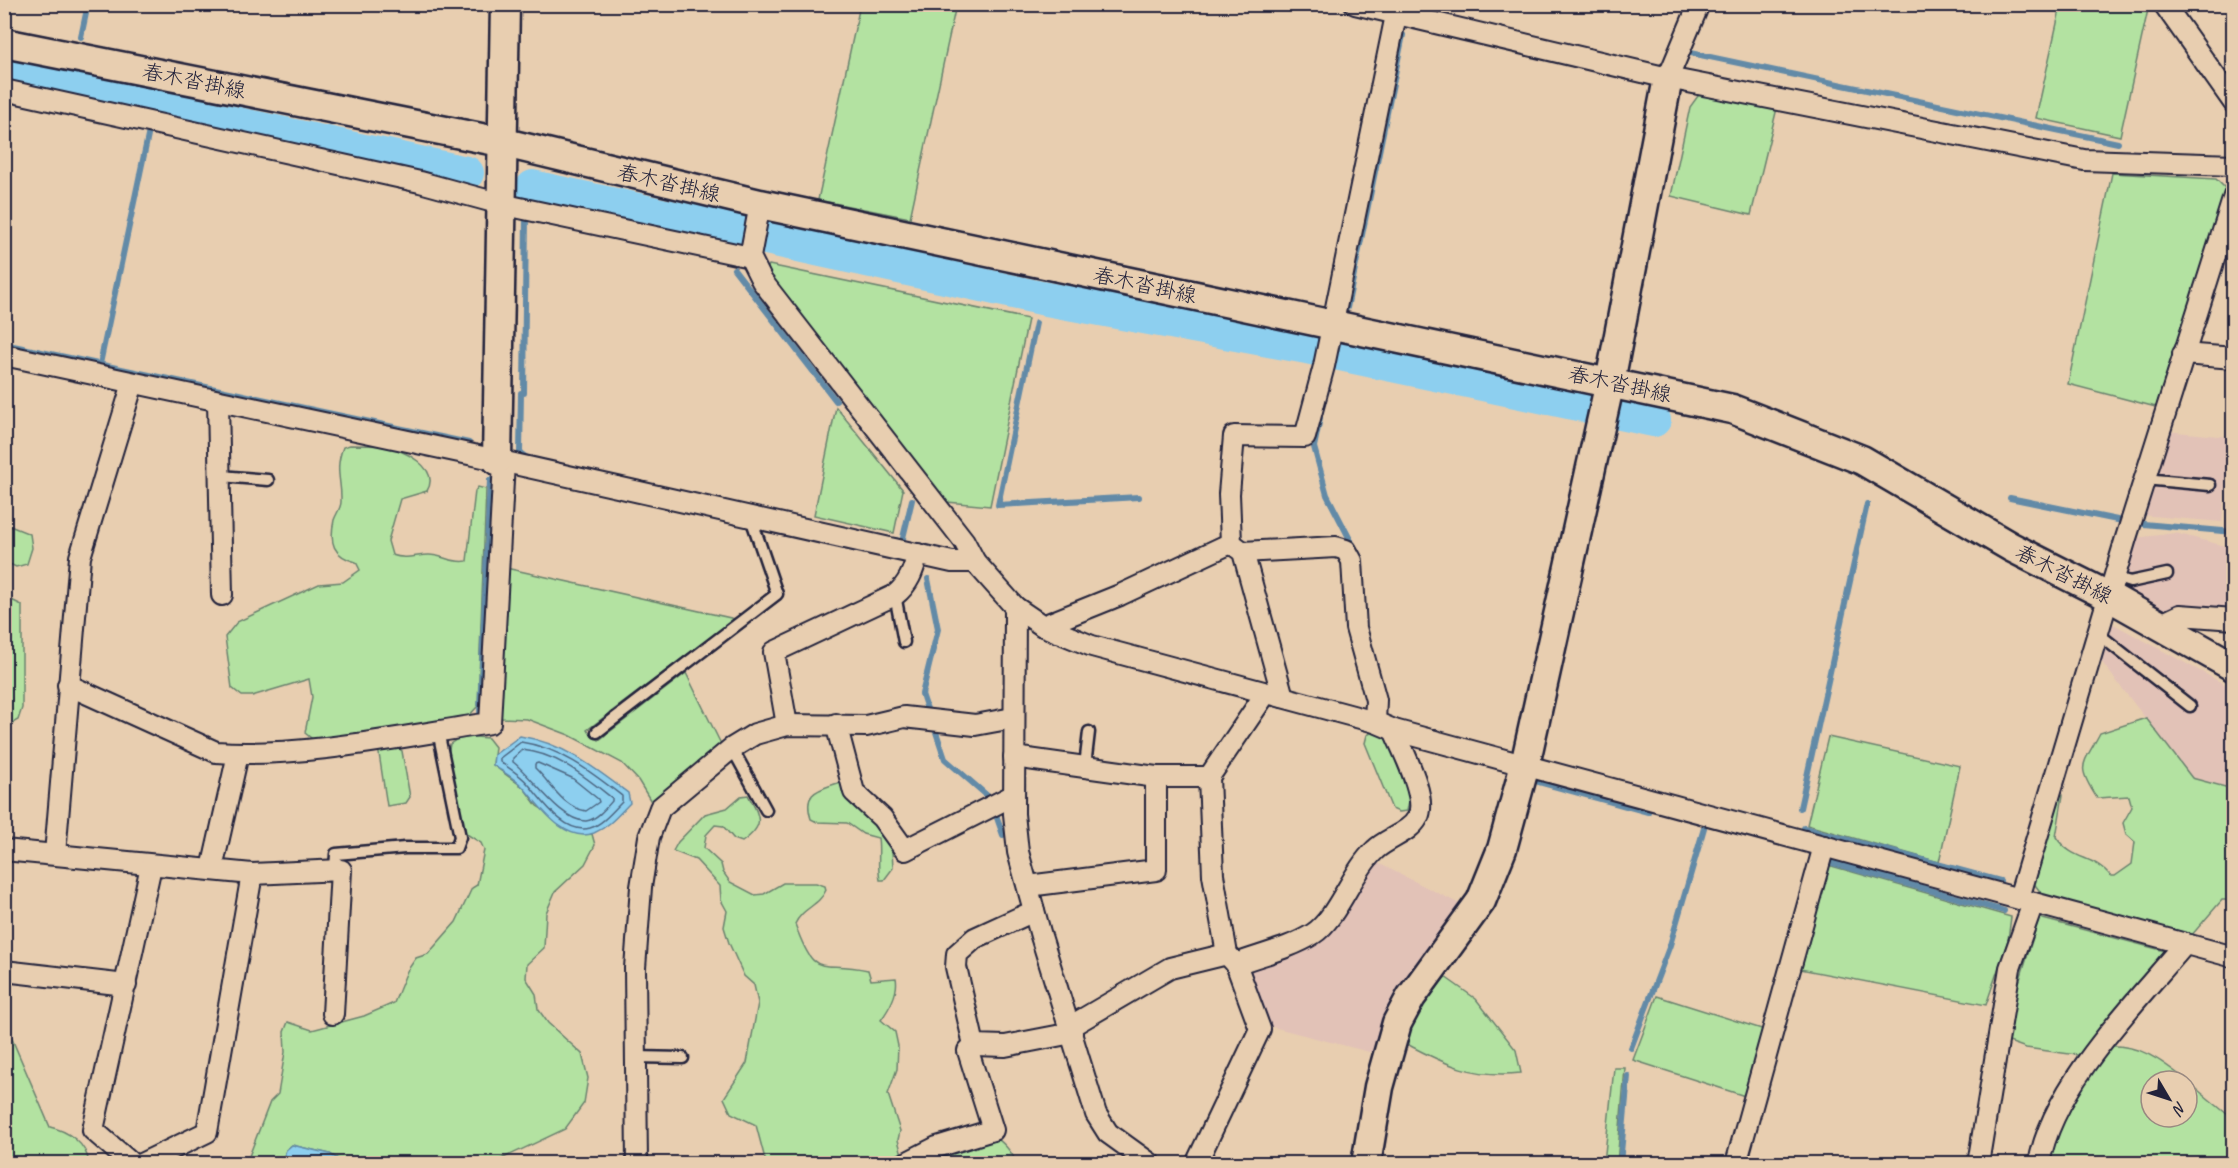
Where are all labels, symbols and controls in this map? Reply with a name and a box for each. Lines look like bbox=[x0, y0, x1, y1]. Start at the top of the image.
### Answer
street label: 春木沓掛線 bbox=[140, 58, 248, 104]
street label: 春木沓掛線 bbox=[615, 159, 723, 207]
street label: 春木沓掛線 bbox=[1091, 261, 1199, 309]
street label: 春木沓掛線 bbox=[1566, 360, 1674, 408]
street label: 春木沓掛線 bbox=[2011, 539, 2117, 609]
north arrow bbox=[2139, 1069, 2199, 1129]
text: N bbox=[2167, 1098, 2191, 1120]

